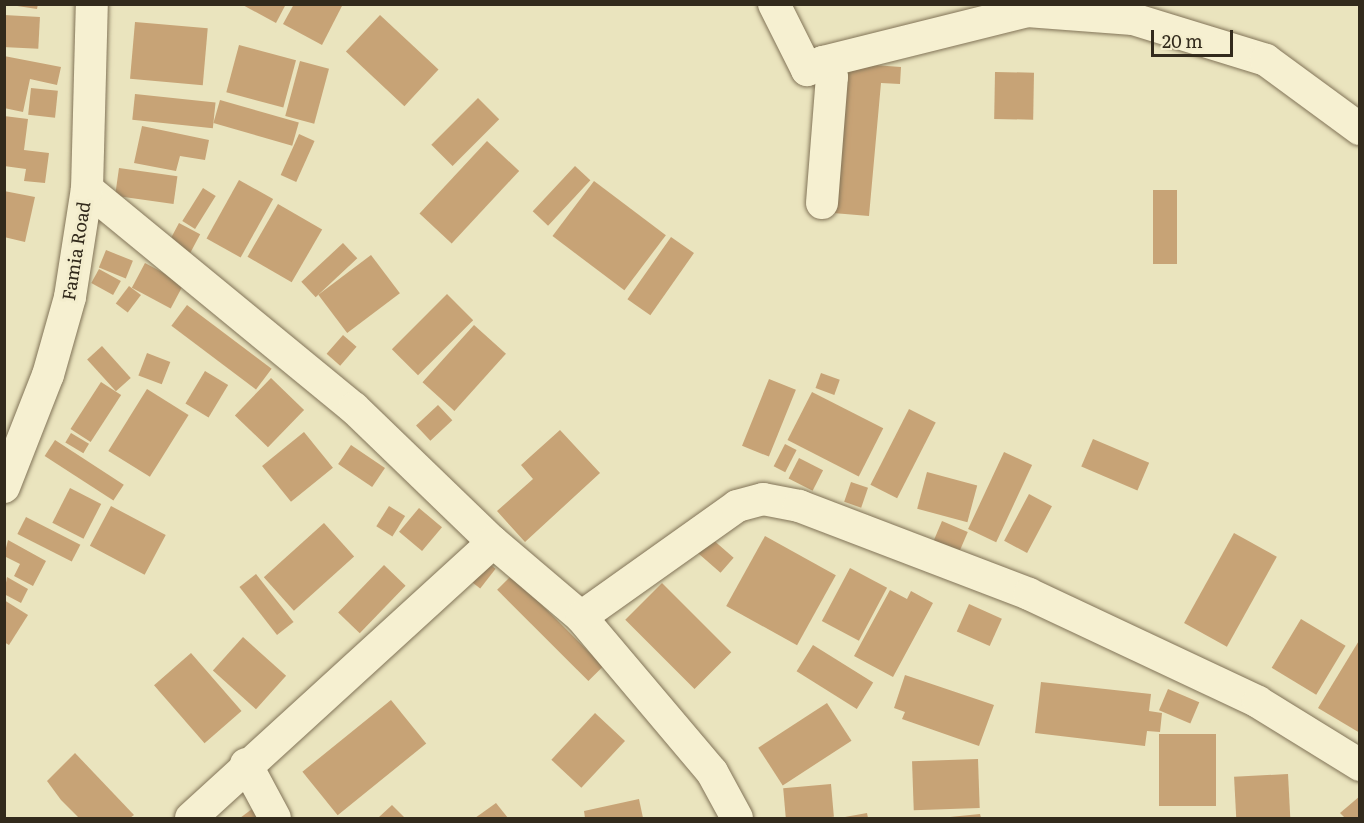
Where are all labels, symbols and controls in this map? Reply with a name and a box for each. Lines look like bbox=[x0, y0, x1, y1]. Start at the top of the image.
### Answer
scale bar bbox=[1154, 18, 1236, 56]
text: 20 m bbox=[1162, 27, 1203, 54]
street label: Famia Road bbox=[57, 200, 95, 302]

